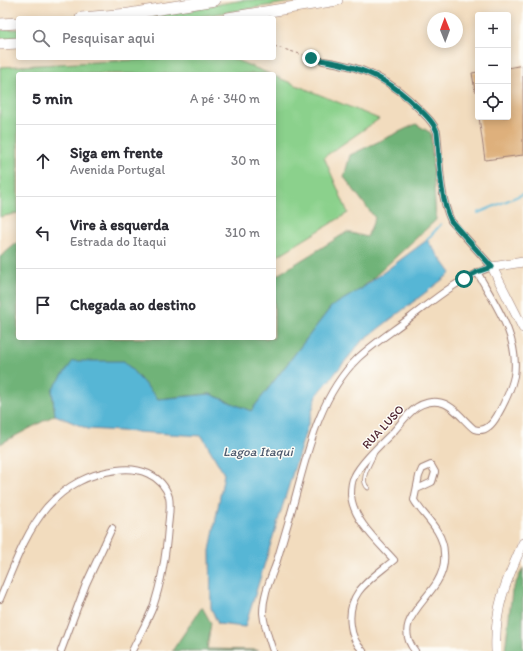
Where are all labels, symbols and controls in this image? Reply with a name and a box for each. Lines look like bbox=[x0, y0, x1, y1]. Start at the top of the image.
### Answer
north arrow bbox=[427, 12, 463, 48]
map controls bbox=[475, 12, 511, 120]
button: + bbox=[475, 12, 511, 48]
search box bbox=[16, 16, 276, 60]
icon: search bbox=[30, 27, 52, 49]
text: Pesquisar aqui bbox=[62, 29, 155, 47]
button: − bbox=[475, 48, 511, 84]
route end bbox=[302, 49, 320, 67]
button: locate bbox=[475, 84, 511, 120]
text: 5 min bbox=[32, 88, 72, 108]
text: A pé · 340 m bbox=[190, 91, 260, 106]
text: Siga em frente bbox=[70, 144, 163, 162]
icon: ahead bbox=[32, 150, 54, 172]
text: 30 m bbox=[231, 153, 260, 168]
text: Avenida Portugal bbox=[70, 162, 165, 177]
text: Vire à esquerda bbox=[70, 216, 169, 234]
icon: left bbox=[32, 222, 54, 244]
text: 310 m bbox=[225, 225, 260, 240]
text: Estrada do Itaqui bbox=[70, 234, 166, 249]
route start bbox=[455, 270, 473, 288]
icon: arrive bbox=[32, 294, 54, 316]
text: Chegada ao destino bbox=[70, 296, 196, 314]
street label: RUA LUSO bbox=[359, 402, 407, 452]
water label: Lagoa Itaqui bbox=[223, 444, 295, 459]

